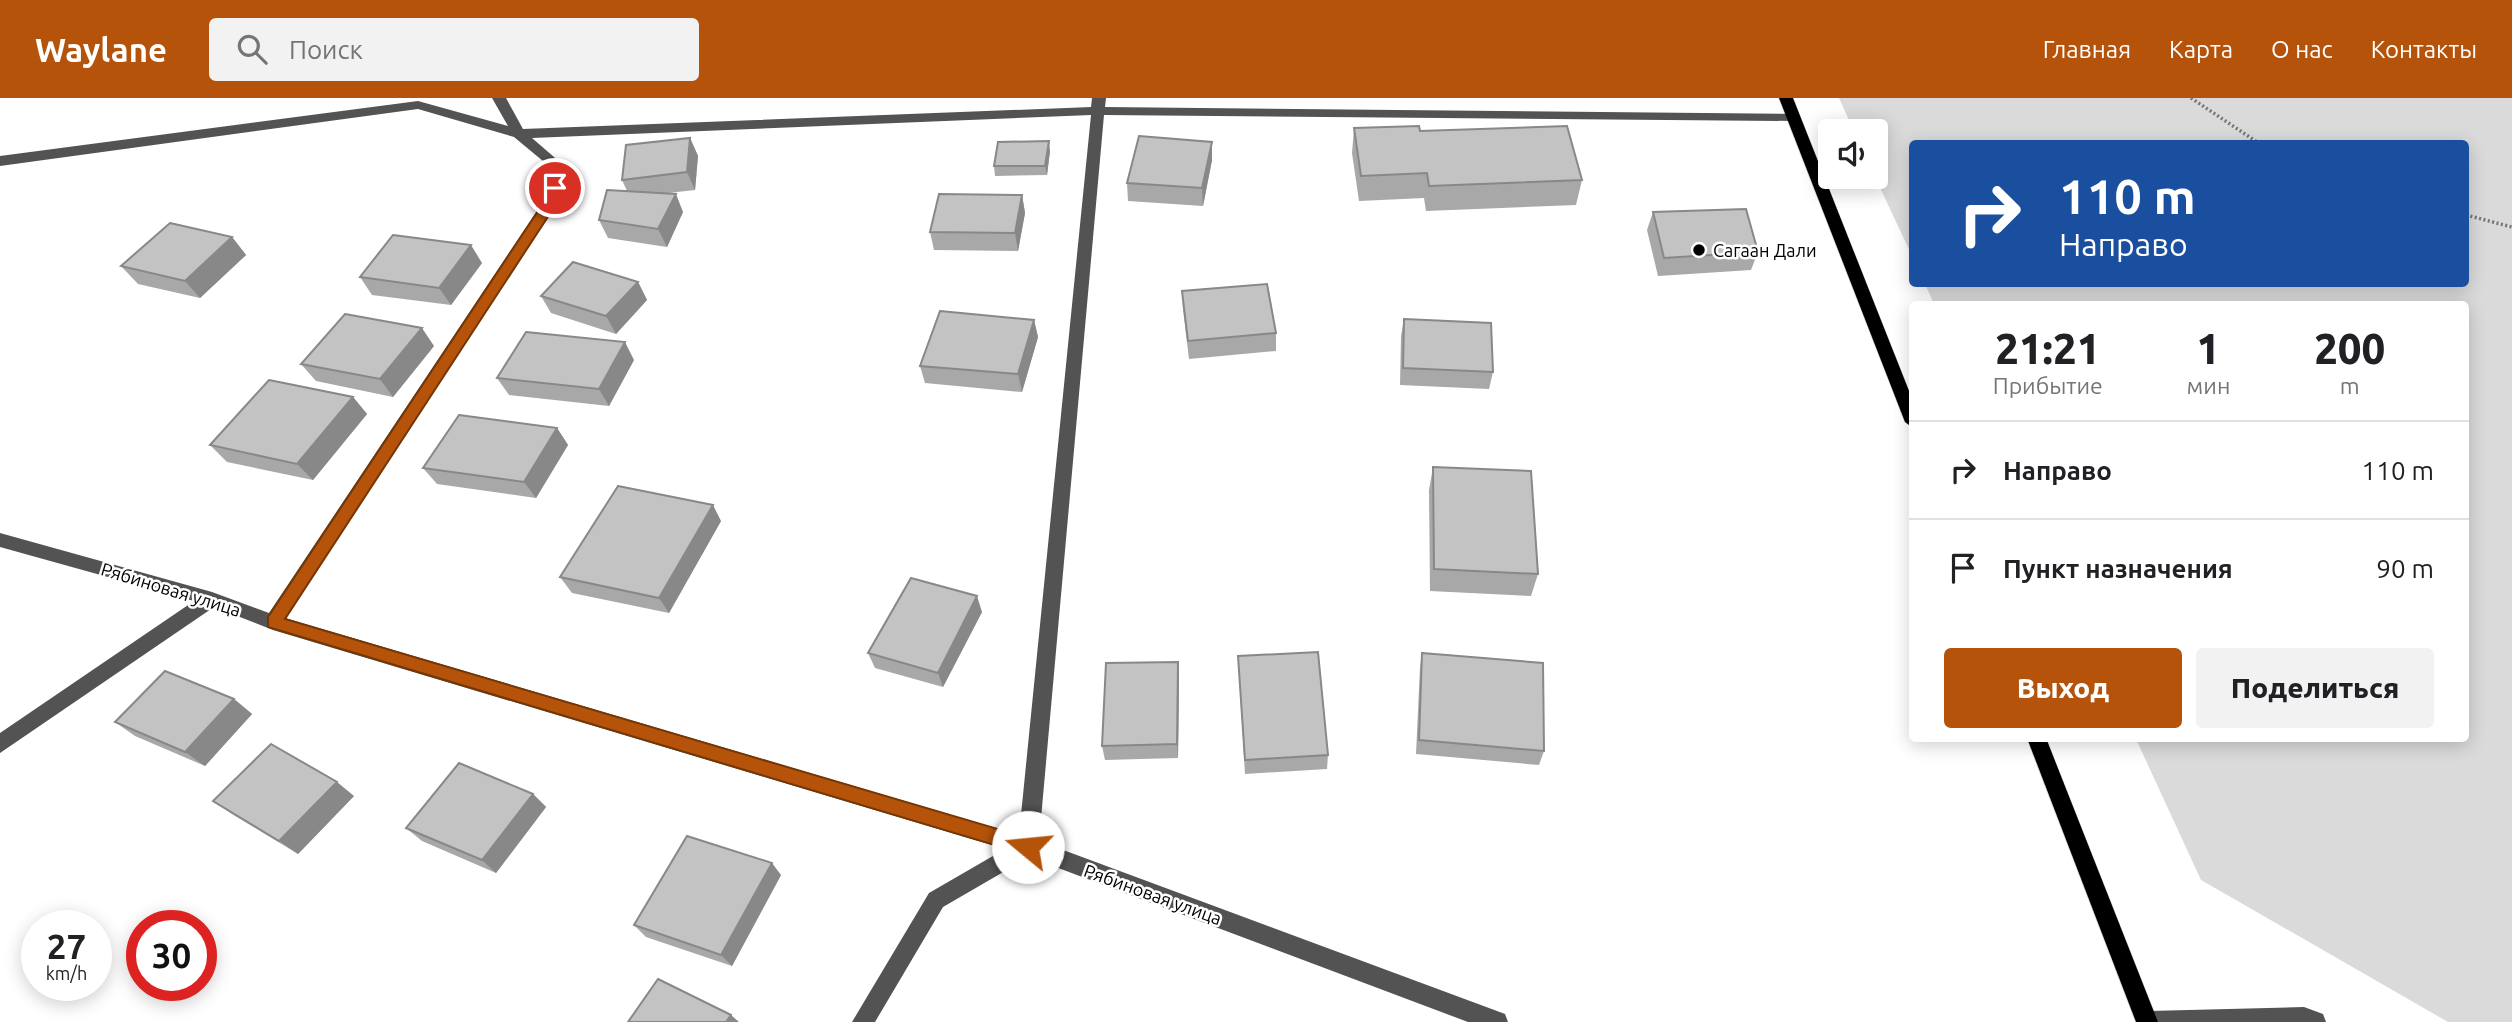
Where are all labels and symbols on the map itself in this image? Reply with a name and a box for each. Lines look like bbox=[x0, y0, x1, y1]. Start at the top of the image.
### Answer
pin bbox=[525, 158, 585, 218]
place label: Сагаан Дали bbox=[1713, 240, 1817, 260]
marker: Сагаан Дали bbox=[1691, 242, 1707, 258]
street label: Рябиновая улица bbox=[99, 558, 243, 620]
position arrow bbox=[991, 810, 1065, 884]
street label: Рябиновая улица bbox=[1081, 860, 1225, 928]
speed limit sign: 30 bbox=[126, 910, 217, 1001]

